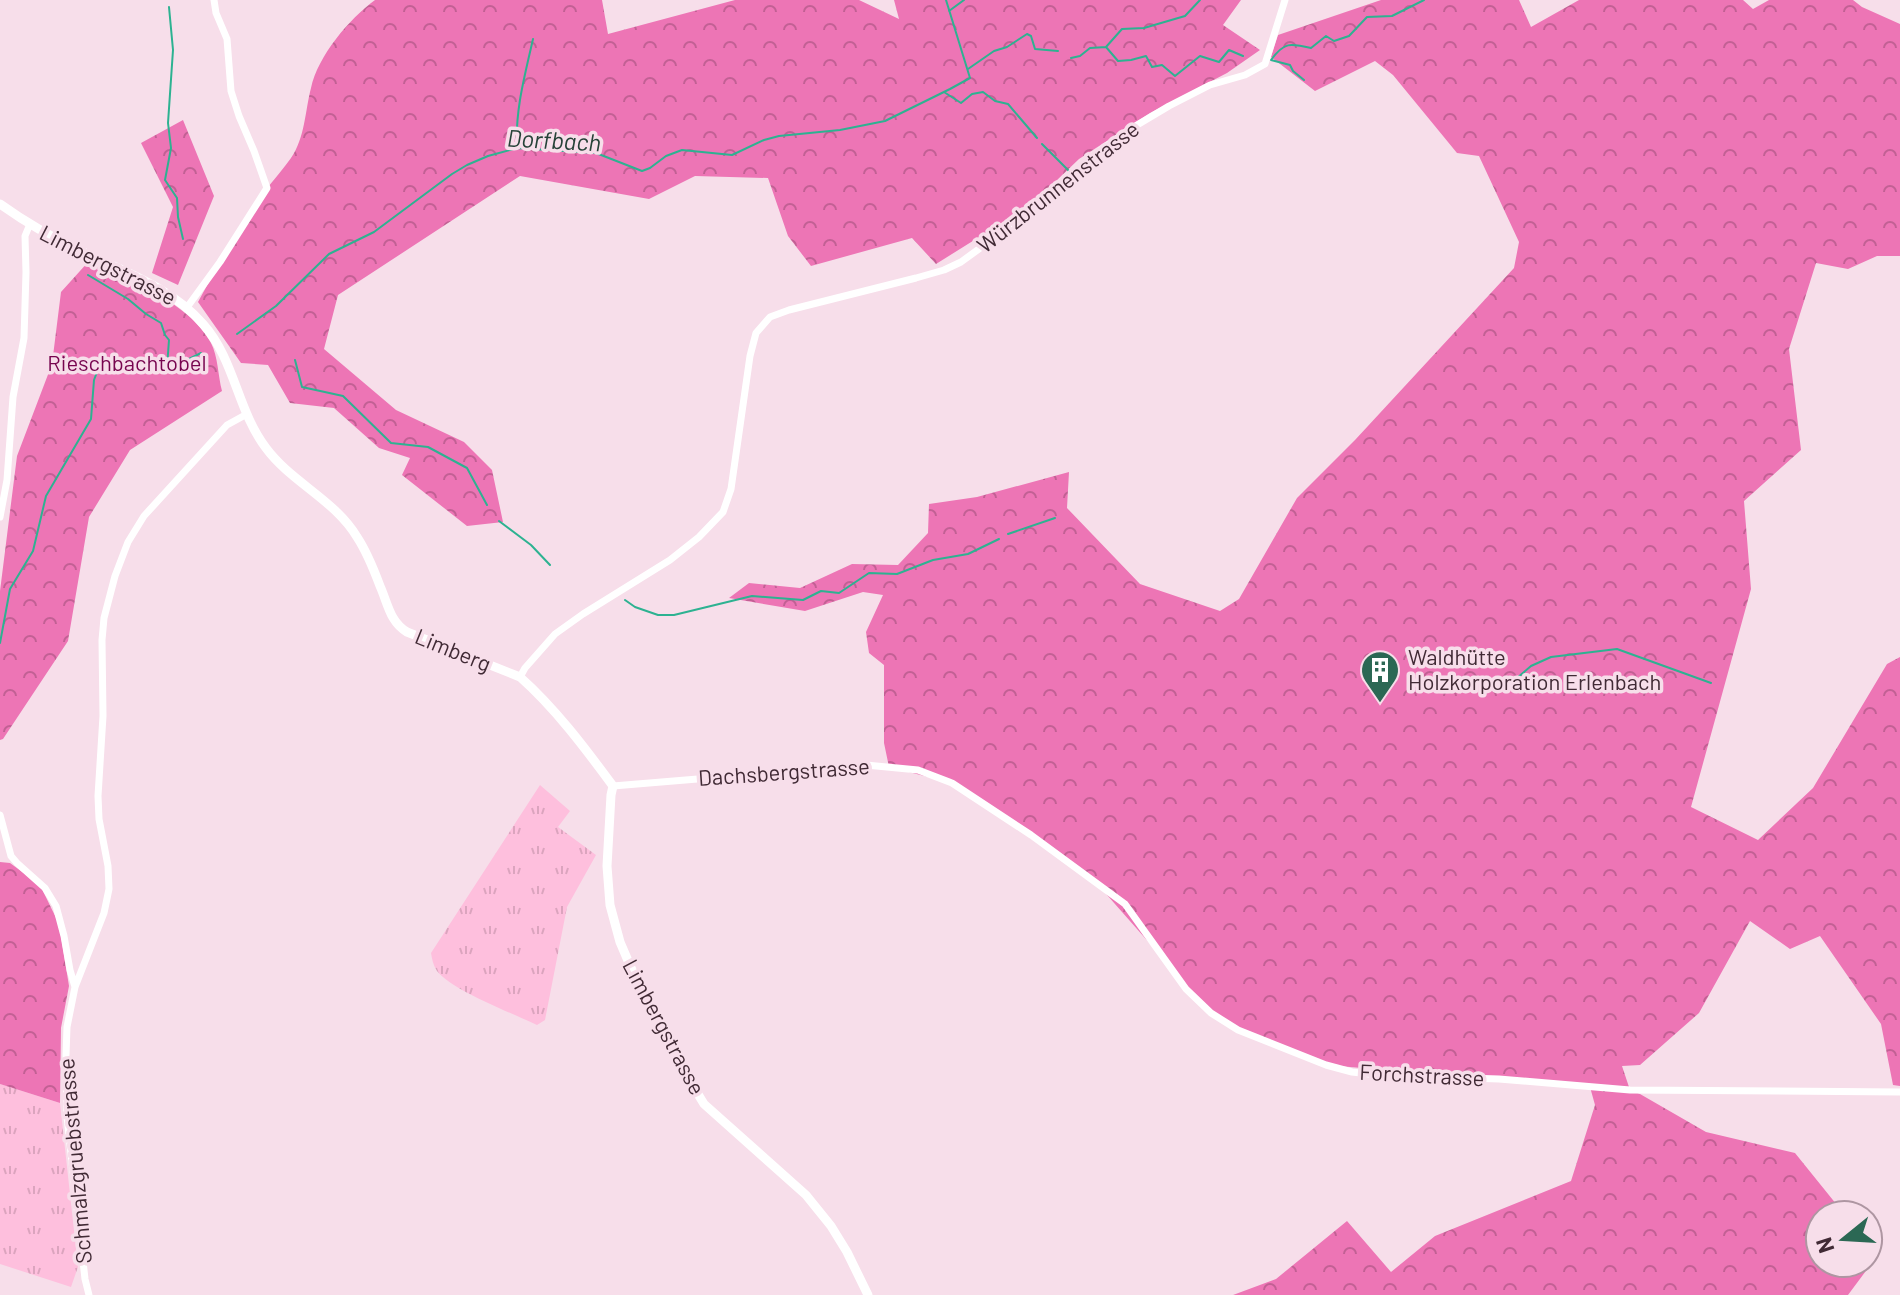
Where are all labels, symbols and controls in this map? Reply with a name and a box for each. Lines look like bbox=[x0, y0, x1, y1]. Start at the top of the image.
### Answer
street label: Würzbrunnenstrasse bbox=[971, 115, 1143, 257]
water label: Dorfbach bbox=[506, 123, 602, 156]
street label: Limbergstrasse bbox=[36, 219, 181, 310]
park label: Rieschbachtobel bbox=[47, 349, 207, 375]
street label: Limberg bbox=[412, 622, 495, 676]
place label: Waldhütte Holzkorporation Erlenbach bbox=[1408, 643, 1661, 694]
building icon: Waldhütte Holzkorporation Erlenbach bbox=[1359, 649, 1401, 704]
street label: Dachsbergstrasse bbox=[697, 752, 871, 790]
street label: Limbergstrasse bbox=[618, 954, 711, 1099]
street label: Schmalzgruebstrasse bbox=[52, 1057, 96, 1265]
street label: Forchstrasse bbox=[1359, 1058, 1485, 1090]
north arrow bbox=[1804, 1199, 1884, 1279]
text: N bbox=[1809, 1235, 1839, 1256]

